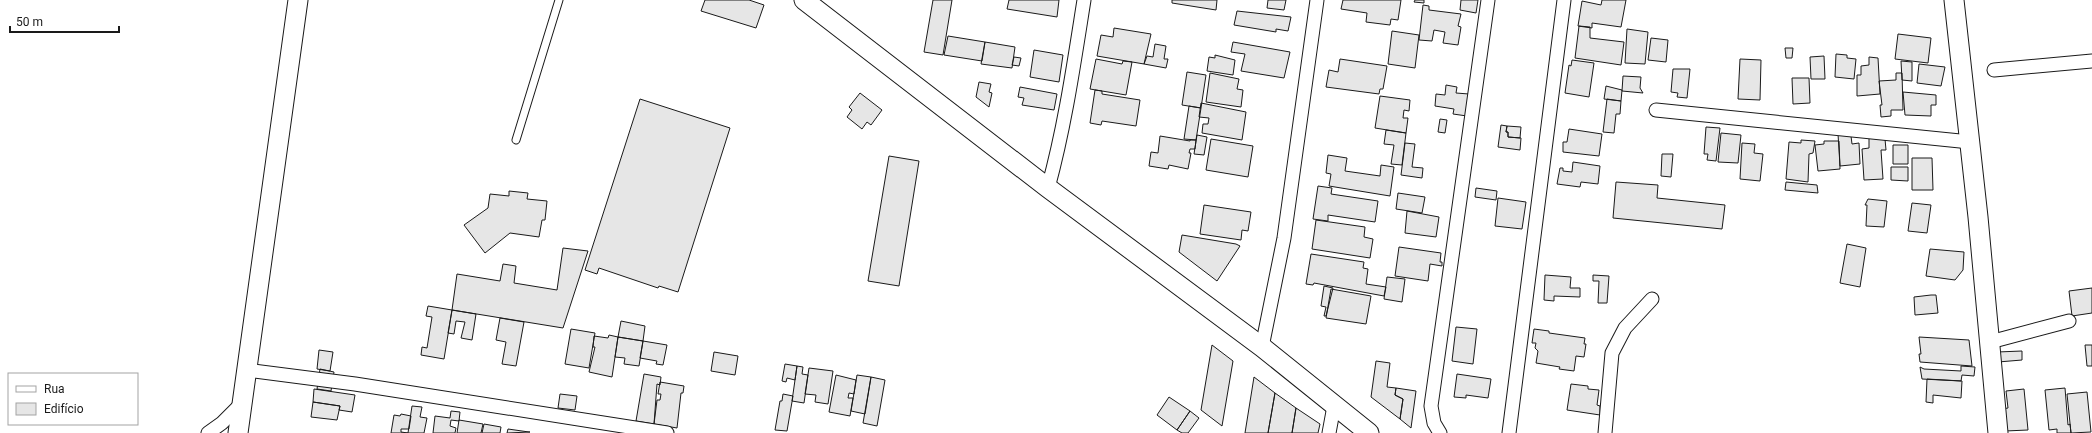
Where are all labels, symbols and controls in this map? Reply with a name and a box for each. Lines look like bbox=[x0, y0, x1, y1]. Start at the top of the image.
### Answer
scale bar bbox=[10, 8, 119, 34]
text: 50 m bbox=[16, 15, 43, 29]
legend bbox=[8, 373, 138, 425]
text: Rua bbox=[44, 382, 65, 396]
text: Edifício bbox=[44, 402, 84, 416]

